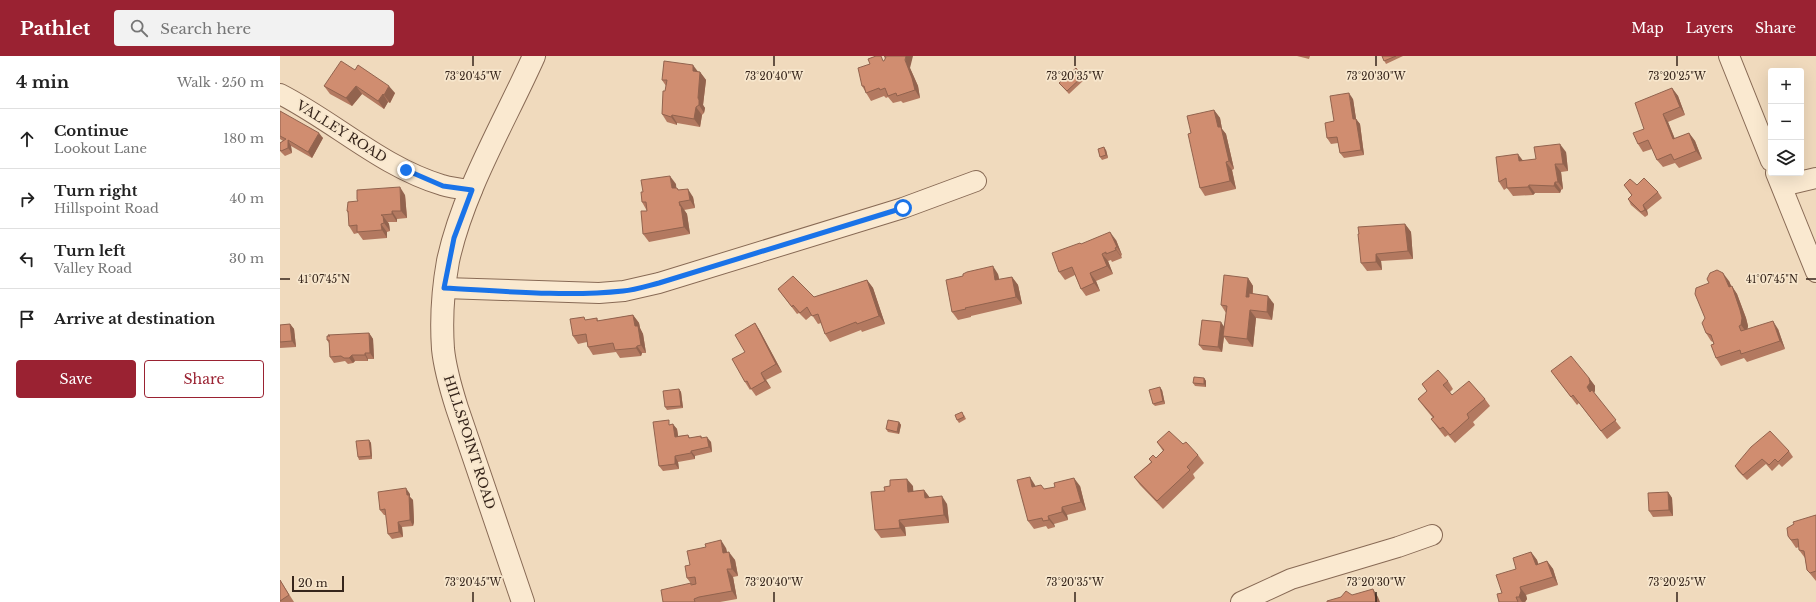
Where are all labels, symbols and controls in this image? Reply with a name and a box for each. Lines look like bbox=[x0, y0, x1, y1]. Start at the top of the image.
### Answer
search box bbox=[114, 10, 394, 46]
text: Pathlet bbox=[20, 17, 90, 40]
icon: search bbox=[128, 17, 150, 39]
text: Search here bbox=[160, 19, 251, 38]
text: Map bbox=[1631, 19, 1664, 37]
text: Layers bbox=[1686, 19, 1733, 37]
text: Share bbox=[1755, 19, 1796, 37]
map controls bbox=[1768, 68, 1804, 176]
button: + bbox=[1768, 68, 1804, 104]
text: 73°20'45"W bbox=[445, 70, 502, 83]
text: 73°20'40"W bbox=[745, 70, 803, 83]
text: 73°20'35"W bbox=[1046, 70, 1104, 83]
text: 73°20'30"W bbox=[1347, 70, 1406, 83]
text: 73°20'25"W bbox=[1648, 70, 1706, 83]
text: 4 min bbox=[16, 72, 69, 93]
text: Walk · 250 m bbox=[177, 74, 264, 91]
street label: VALLEY ROAD bbox=[292, 96, 390, 166]
button: − bbox=[1768, 104, 1804, 140]
text: Continue bbox=[54, 121, 129, 140]
icon: ahead bbox=[16, 128, 38, 150]
text: 180 m bbox=[223, 130, 264, 147]
text: Lookout Lane bbox=[54, 140, 147, 157]
button: layers bbox=[1768, 140, 1804, 176]
route end bbox=[397, 161, 415, 179]
text: Turn right bbox=[54, 181, 137, 200]
icon: right bbox=[16, 188, 38, 210]
text: 40 m bbox=[229, 190, 264, 207]
route start bbox=[894, 199, 912, 217]
text: Hillspoint Road bbox=[54, 200, 159, 217]
text: Turn left bbox=[54, 241, 125, 260]
icon: left bbox=[16, 248, 38, 270]
text: 30 m bbox=[229, 250, 264, 267]
text: Valley Road bbox=[54, 260, 132, 277]
text: 41°07'45"N bbox=[298, 273, 350, 286]
text: 41°07'45"N bbox=[1746, 273, 1798, 286]
icon: arrive bbox=[16, 308, 38, 330]
text: Arrive at destination bbox=[54, 309, 215, 328]
button: Save bbox=[16, 360, 136, 398]
button: Share bbox=[144, 360, 264, 398]
street label: HILLSPOINT ROAD bbox=[440, 373, 499, 511]
scale bar bbox=[292, 574, 344, 593]
text: 20 m bbox=[298, 576, 328, 590]
text: 73°20'45"W bbox=[445, 576, 502, 589]
text: 73°20'40"W bbox=[745, 576, 803, 589]
text: 73°20'35"W bbox=[1046, 576, 1104, 589]
text: 73°20'30"W bbox=[1347, 576, 1406, 589]
text: 73°20'25"W bbox=[1648, 576, 1706, 589]

